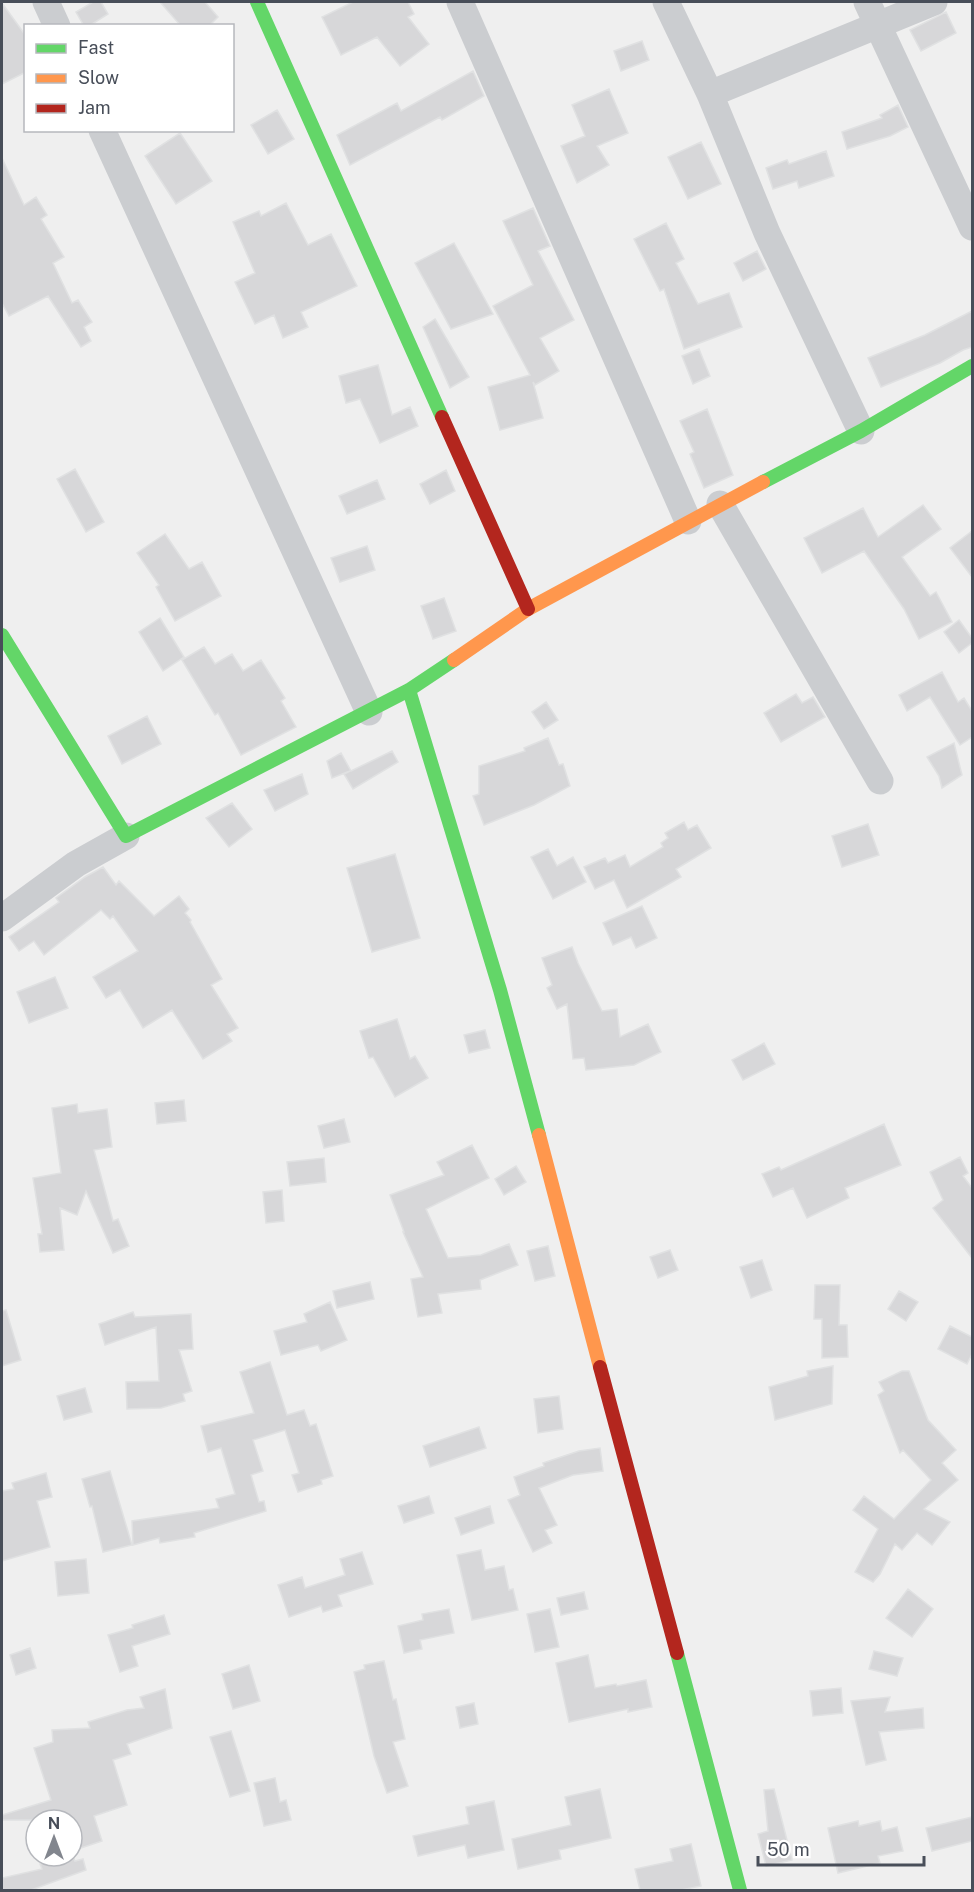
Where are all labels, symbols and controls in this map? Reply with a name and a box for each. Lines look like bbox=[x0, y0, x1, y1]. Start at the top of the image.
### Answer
legend bbox=[24, 24, 234, 132]
text: Fast bbox=[78, 37, 114, 58]
text: Slow bbox=[78, 67, 119, 88]
text: Jam bbox=[78, 97, 111, 118]
north arrow bbox=[24, 1808, 84, 1868]
text: N bbox=[48, 1814, 60, 1833]
scale bar bbox=[758, 1829, 924, 1867]
text: 50 m bbox=[767, 1839, 810, 1860]

